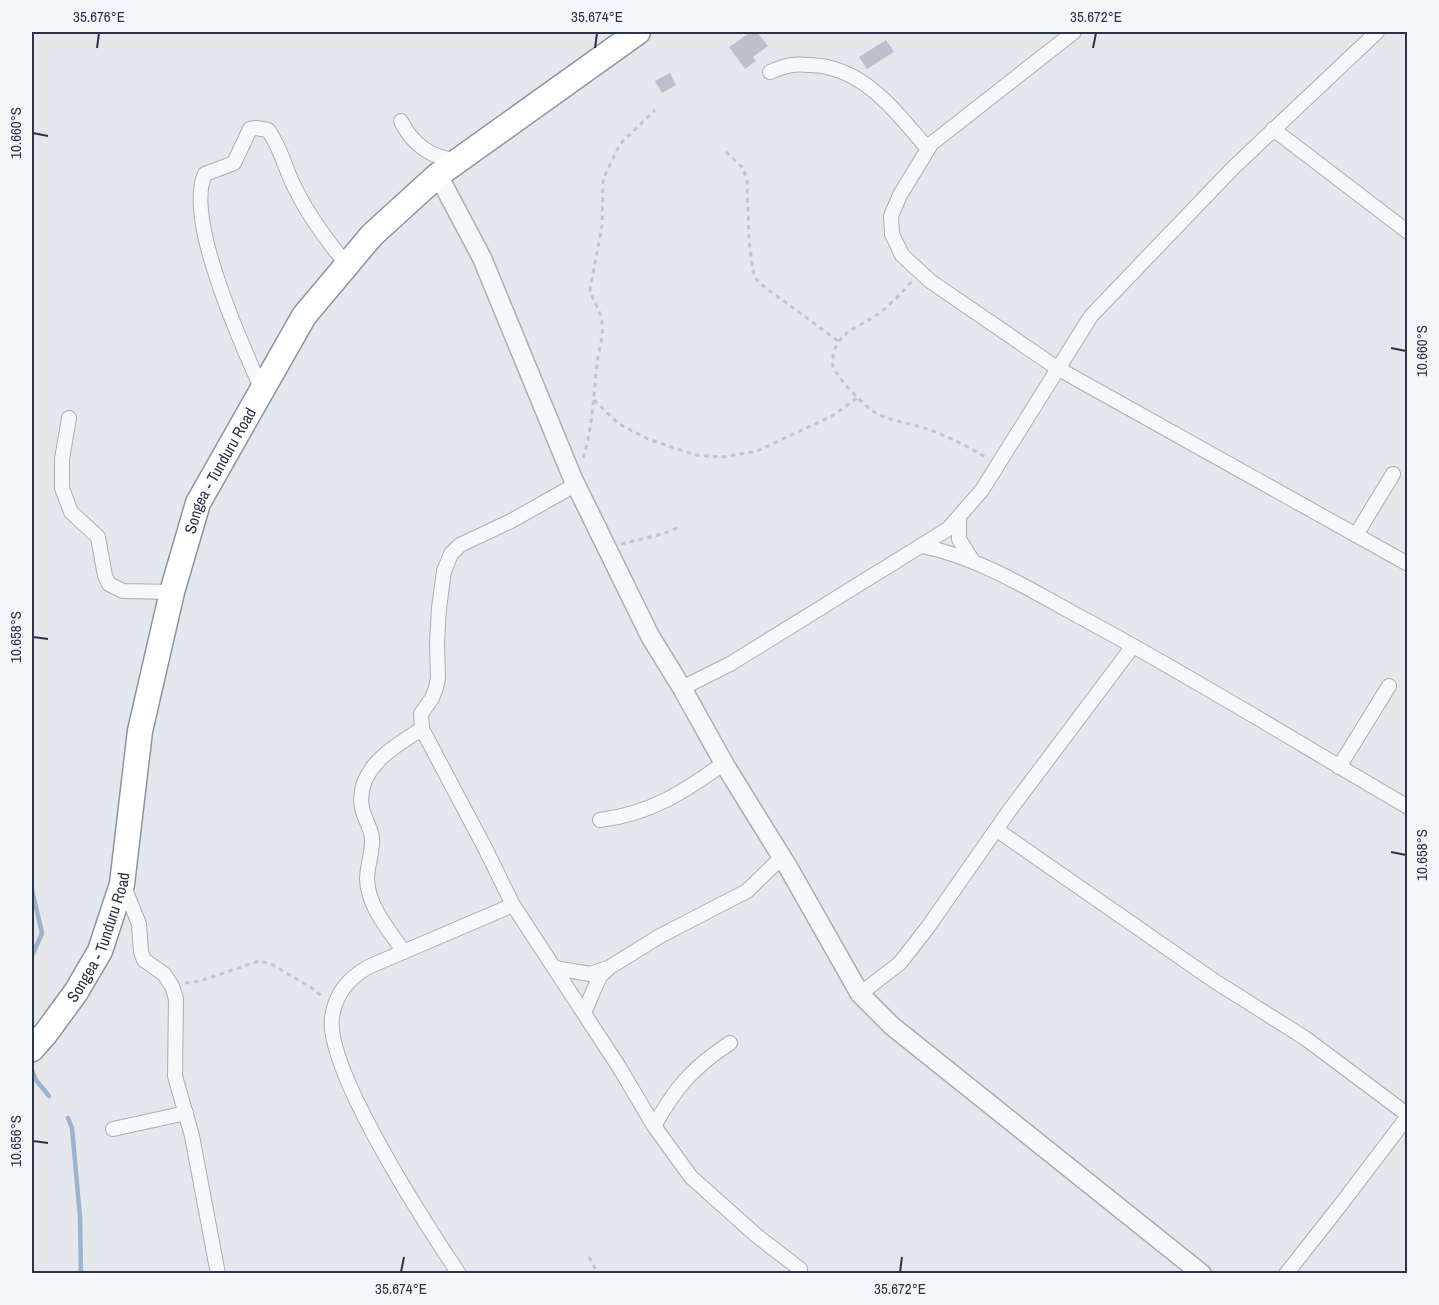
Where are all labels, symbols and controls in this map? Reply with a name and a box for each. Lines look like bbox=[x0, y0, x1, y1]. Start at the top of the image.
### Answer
text: 35.676°E bbox=[73, 6, 125, 27]
text: 35.674°E bbox=[571, 6, 623, 27]
text: 35.672°E bbox=[1070, 6, 1122, 27]
text: 10.660°S bbox=[5, 107, 26, 159]
text: 10.660°S bbox=[1411, 325, 1432, 377]
street label: Songea - Tunduru Road bbox=[179, 403, 261, 536]
text: 10.658°S bbox=[5, 611, 26, 663]
text: 10.658°S bbox=[1411, 829, 1432, 881]
street label: Songea - Tunduru Road bbox=[61, 871, 134, 1006]
text: 10.656°S bbox=[5, 1115, 26, 1167]
text: 35.674°E bbox=[375, 1278, 427, 1299]
text: 35.672°E bbox=[874, 1278, 926, 1299]

